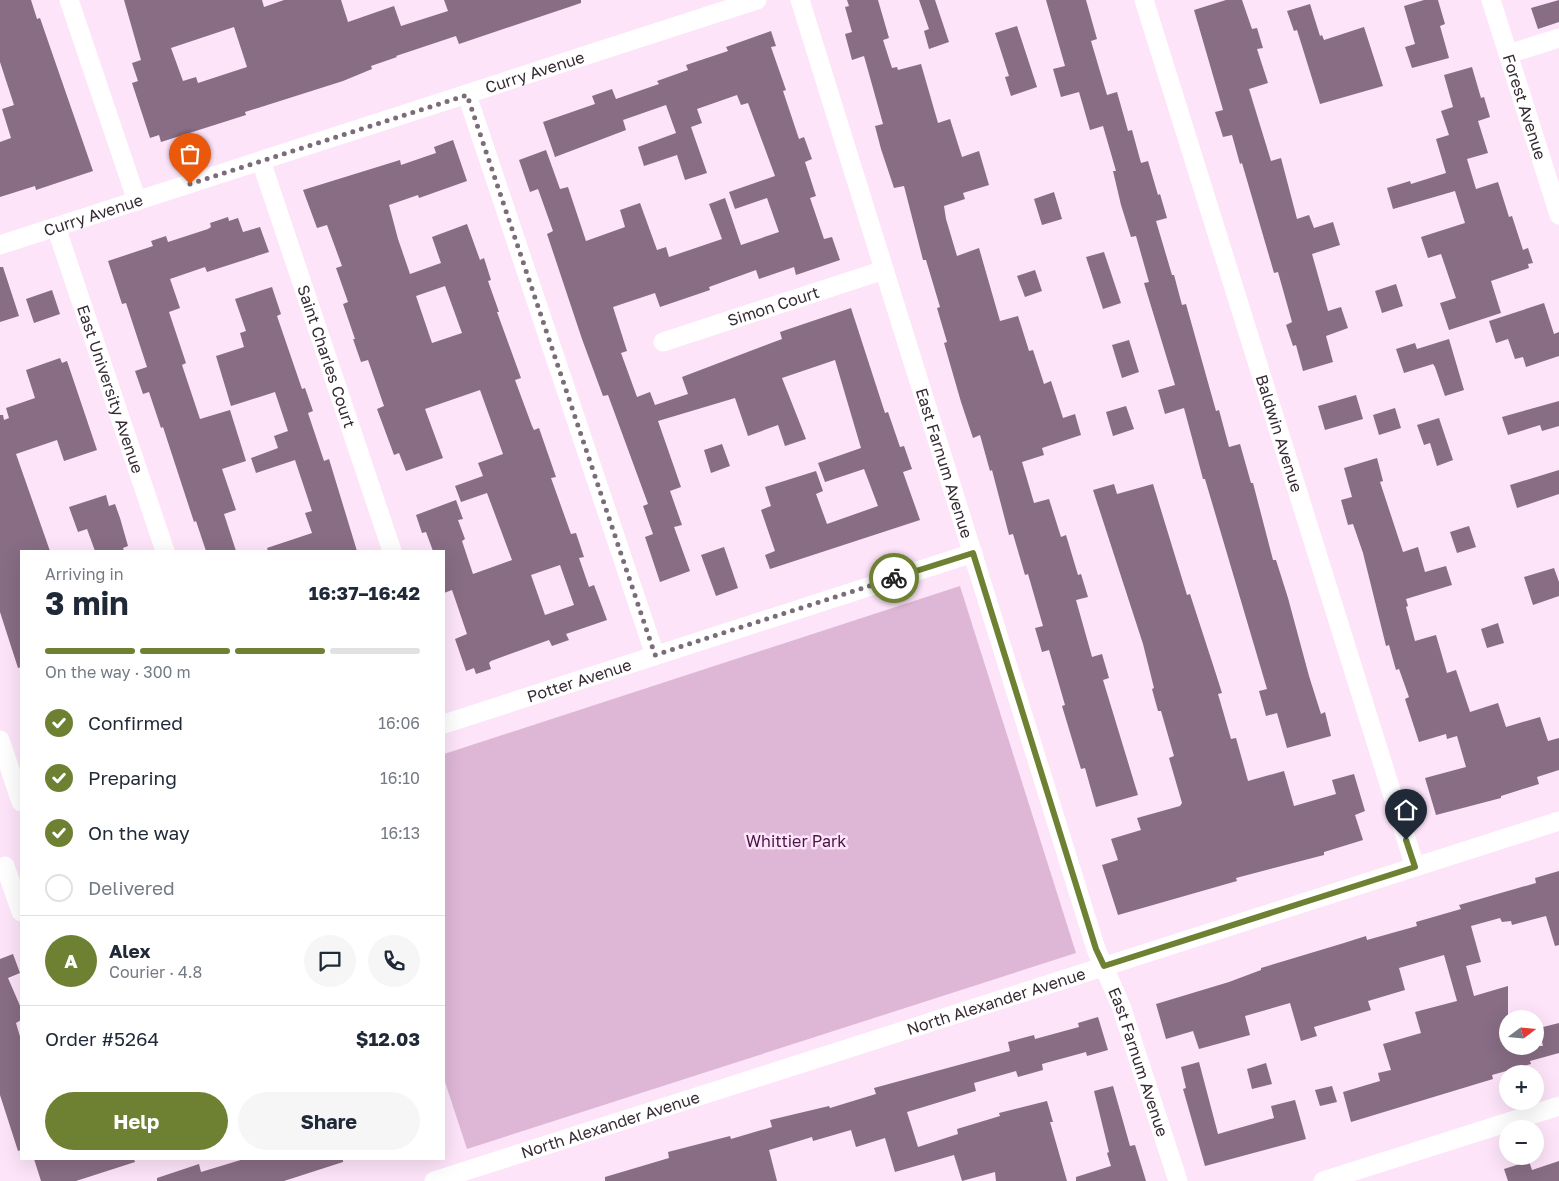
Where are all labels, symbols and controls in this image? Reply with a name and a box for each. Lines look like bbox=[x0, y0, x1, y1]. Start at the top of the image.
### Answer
street label: Curry Avenue bbox=[483, 47, 587, 97]
street label: Forest Avenue bbox=[1499, 51, 1551, 162]
pin bbox=[169, 133, 211, 184]
icon: bag bbox=[176, 140, 204, 168]
street label: Curry Avenue bbox=[41, 189, 145, 240]
street label: Saint Charles Court bbox=[293, 282, 360, 430]
street label: Simon Court bbox=[725, 282, 822, 330]
street label: East University Avenue bbox=[73, 302, 148, 476]
street label: Baldwin Avenue bbox=[1252, 372, 1307, 495]
street label: East Farnum Avenue bbox=[912, 385, 977, 541]
courier bbox=[869, 553, 919, 603]
text: Arriving in bbox=[45, 564, 124, 584]
icon: bike bbox=[880, 564, 908, 592]
text: 16:37–16:42 bbox=[309, 581, 420, 604]
text: 3 min bbox=[45, 584, 129, 622]
street label: Potter Avenue bbox=[524, 654, 634, 707]
text: On the way · 300 m bbox=[45, 662, 191, 682]
icon: check bbox=[45, 709, 73, 737]
text: Confirmed bbox=[88, 711, 183, 734]
text: 16:06 bbox=[378, 713, 420, 733]
icon: check bbox=[45, 764, 73, 792]
text: Preparing bbox=[88, 766, 177, 789]
text: 16:10 bbox=[380, 768, 420, 788]
pin bbox=[1385, 789, 1427, 840]
icon: home bbox=[1392, 796, 1420, 824]
icon: check bbox=[45, 819, 73, 847]
text: On the way bbox=[88, 821, 190, 844]
text: 16:13 bbox=[381, 823, 420, 843]
park label: Whittier Park bbox=[746, 831, 846, 851]
text: Delivered bbox=[88, 876, 175, 899]
button: chat bbox=[304, 935, 356, 987]
button: phone bbox=[368, 935, 420, 987]
text: Alex bbox=[109, 939, 150, 962]
text: A bbox=[64, 949, 78, 972]
text: Courier · 4.8 bbox=[109, 962, 202, 982]
street label: North Alexander Avenue bbox=[904, 963, 1088, 1039]
street label: East Farnum Avenue bbox=[1104, 984, 1173, 1139]
north arrow bbox=[1499, 1010, 1544, 1055]
map controls bbox=[1499, 1010, 1544, 1165]
text: Order #5264 bbox=[45, 1027, 159, 1050]
text: $12.03 bbox=[356, 1027, 420, 1050]
button: + bbox=[1499, 1065, 1544, 1110]
street label: North Alexander Avenue bbox=[518, 1087, 702, 1163]
button: Help bbox=[45, 1092, 228, 1150]
button: Share bbox=[238, 1092, 420, 1150]
button: − bbox=[1499, 1120, 1544, 1165]

